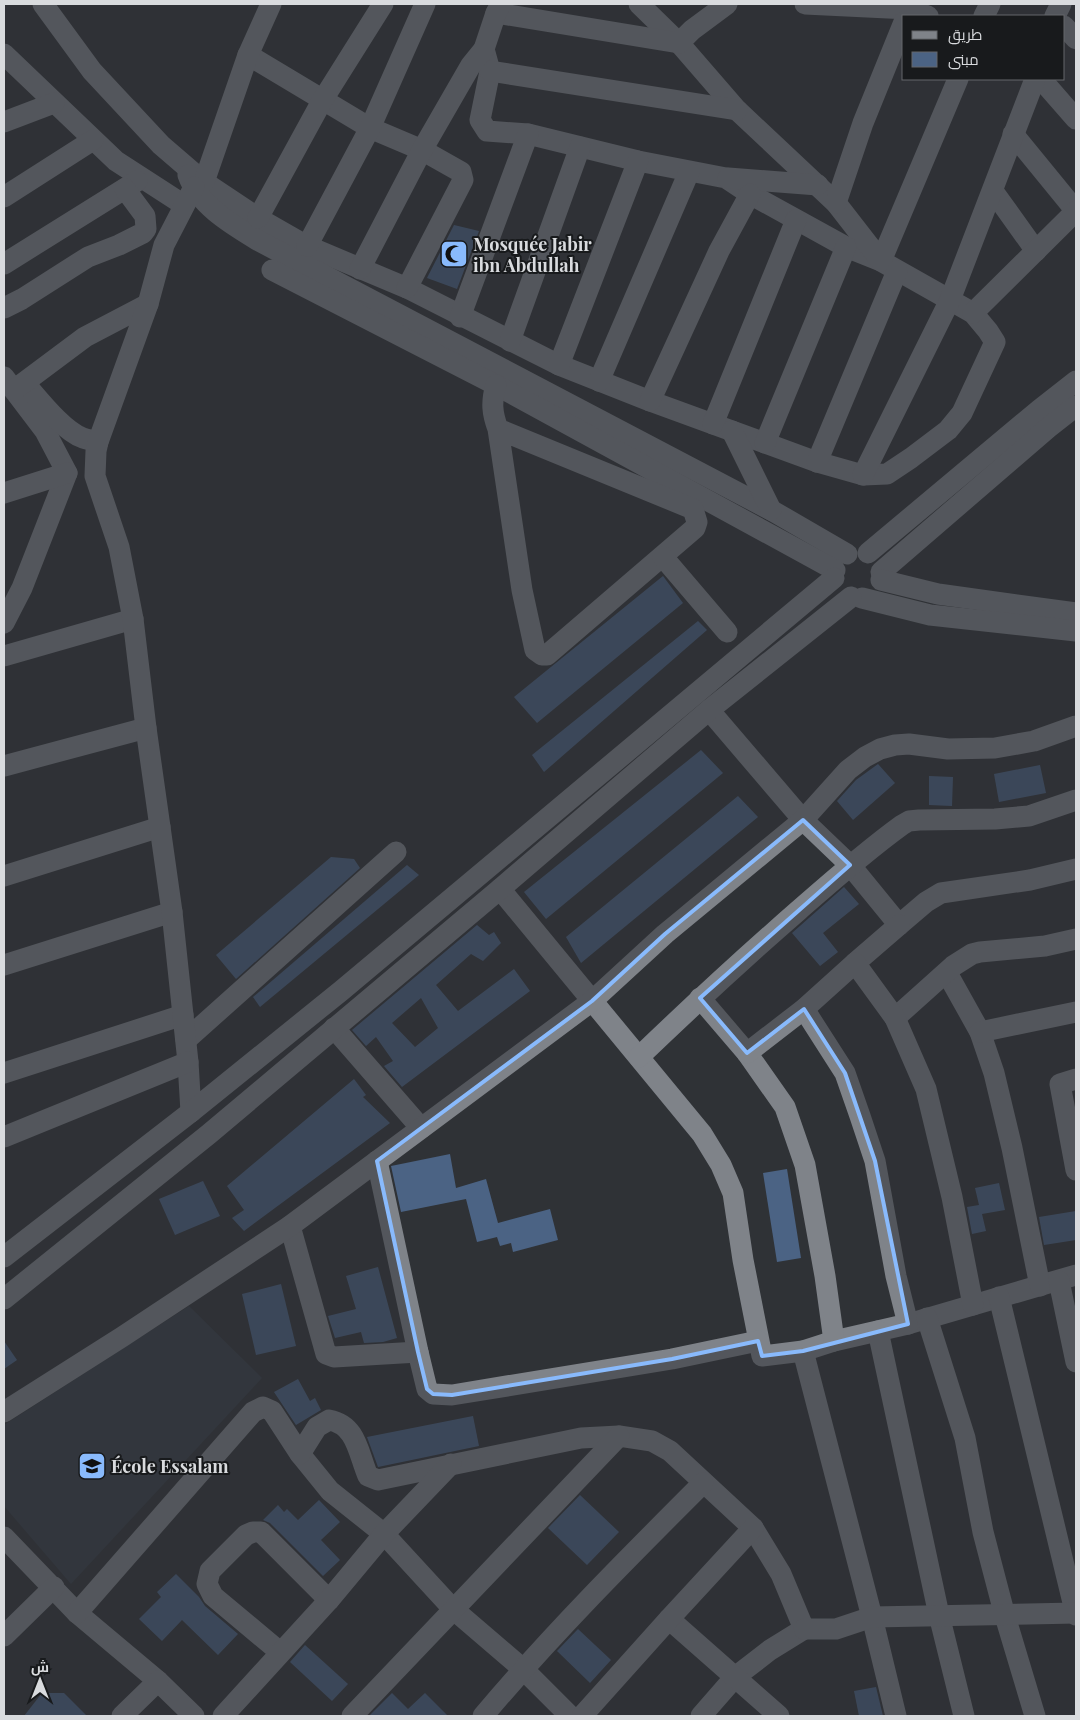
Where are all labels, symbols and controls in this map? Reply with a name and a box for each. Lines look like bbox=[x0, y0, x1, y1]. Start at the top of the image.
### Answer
legend bbox=[902, 15, 1065, 80]
text: طريق bbox=[948, 24, 982, 45]
text: مبنى bbox=[948, 49, 979, 70]
place label: Mosquée Jabir ibn Abdullah bbox=[473, 232, 592, 277]
mosque icon: Mosquée Jabir ibn Abdullah bbox=[439, 239, 469, 269]
school or university icon: École Essalam bbox=[77, 1451, 107, 1481]
place label: École Essalam bbox=[111, 1454, 229, 1478]
north arrow bbox=[15, 1655, 65, 1705]
text: ش bbox=[31, 1657, 49, 1676]

